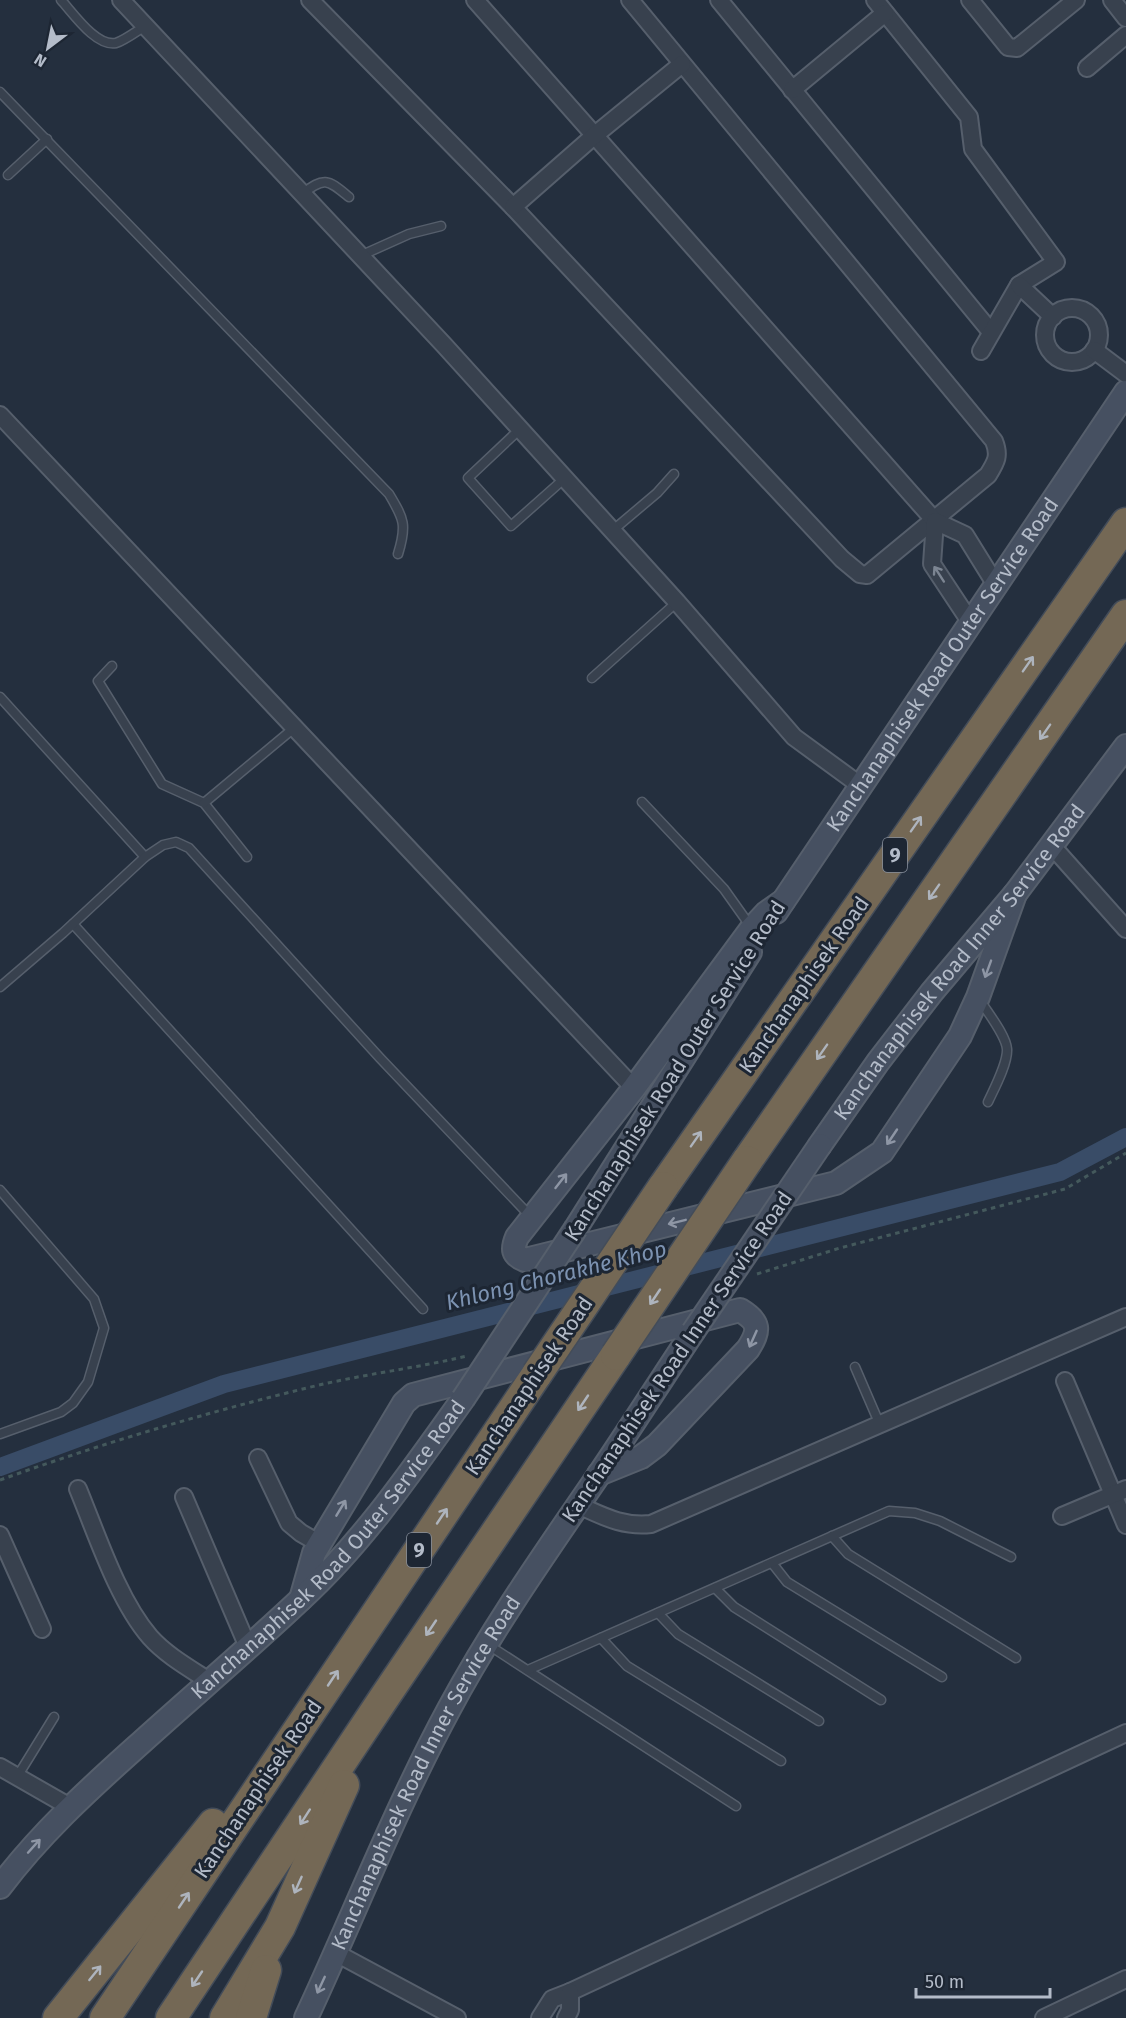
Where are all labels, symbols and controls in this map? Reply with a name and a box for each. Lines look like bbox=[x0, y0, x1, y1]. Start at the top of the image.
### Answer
north arrow bbox=[18, 18, 78, 78]
text: N bbox=[31, 49, 50, 71]
street label: Kanchanaphisek Road Outer Service Road bbox=[821, 493, 1064, 837]
one-way arrow bbox=[932, 566, 944, 583]
one-way arrow bbox=[1022, 656, 1034, 673]
one-way arrow bbox=[1039, 723, 1051, 739]
street label: Kanchanaphisek Road Inner Service Road bbox=[828, 799, 1091, 1126]
one-way arrow bbox=[910, 816, 922, 833]
road number: 9 bbox=[883, 838, 907, 872]
one-way arrow bbox=[928, 883, 940, 899]
street label: Kanchanaphisek Road bbox=[733, 891, 875, 1079]
street label: Kanchanaphisek Road Outer Service Road bbox=[559, 896, 791, 1246]
one-way arrow bbox=[981, 959, 992, 978]
one-way arrow bbox=[816, 1043, 828, 1060]
one-way arrow bbox=[886, 1129, 898, 1145]
one-way arrow bbox=[690, 1131, 702, 1148]
one-way arrow bbox=[555, 1173, 568, 1189]
street label: Kanchanaphisek Road Inner Service Road bbox=[556, 1186, 798, 1528]
one-way arrow bbox=[667, 1217, 686, 1229]
water label: Khlong Chorakhe Khop bbox=[443, 1235, 669, 1316]
one-way arrow bbox=[649, 1288, 661, 1304]
street label: Kanchanaphisek Road bbox=[459, 1292, 599, 1480]
one-way arrow bbox=[747, 1330, 758, 1348]
street label: Kanchanaphisek Road Outer Service Road bbox=[185, 1395, 471, 1705]
one-way arrow bbox=[577, 1395, 589, 1411]
one-way arrow bbox=[335, 1500, 347, 1517]
one-way arrow bbox=[436, 1508, 448, 1524]
road number: 9 bbox=[407, 1533, 431, 1567]
street label: Kanchanaphisek Road Inner Service Road bbox=[325, 1591, 526, 1954]
one-way arrow bbox=[424, 1620, 437, 1637]
one-way arrow bbox=[327, 1670, 339, 1686]
street label: Kanchanaphisek Road bbox=[188, 1695, 328, 1883]
one-way arrow bbox=[299, 1808, 311, 1825]
one-way arrow bbox=[27, 1839, 41, 1854]
one-way arrow bbox=[292, 1875, 304, 1893]
one-way arrow bbox=[178, 1892, 190, 1908]
scale bar bbox=[916, 1961, 1050, 1999]
one-way arrow bbox=[88, 1965, 101, 1981]
one-way arrow bbox=[191, 1971, 203, 1987]
text: 50 m bbox=[925, 1971, 964, 1993]
one-way arrow bbox=[315, 1976, 327, 1994]

